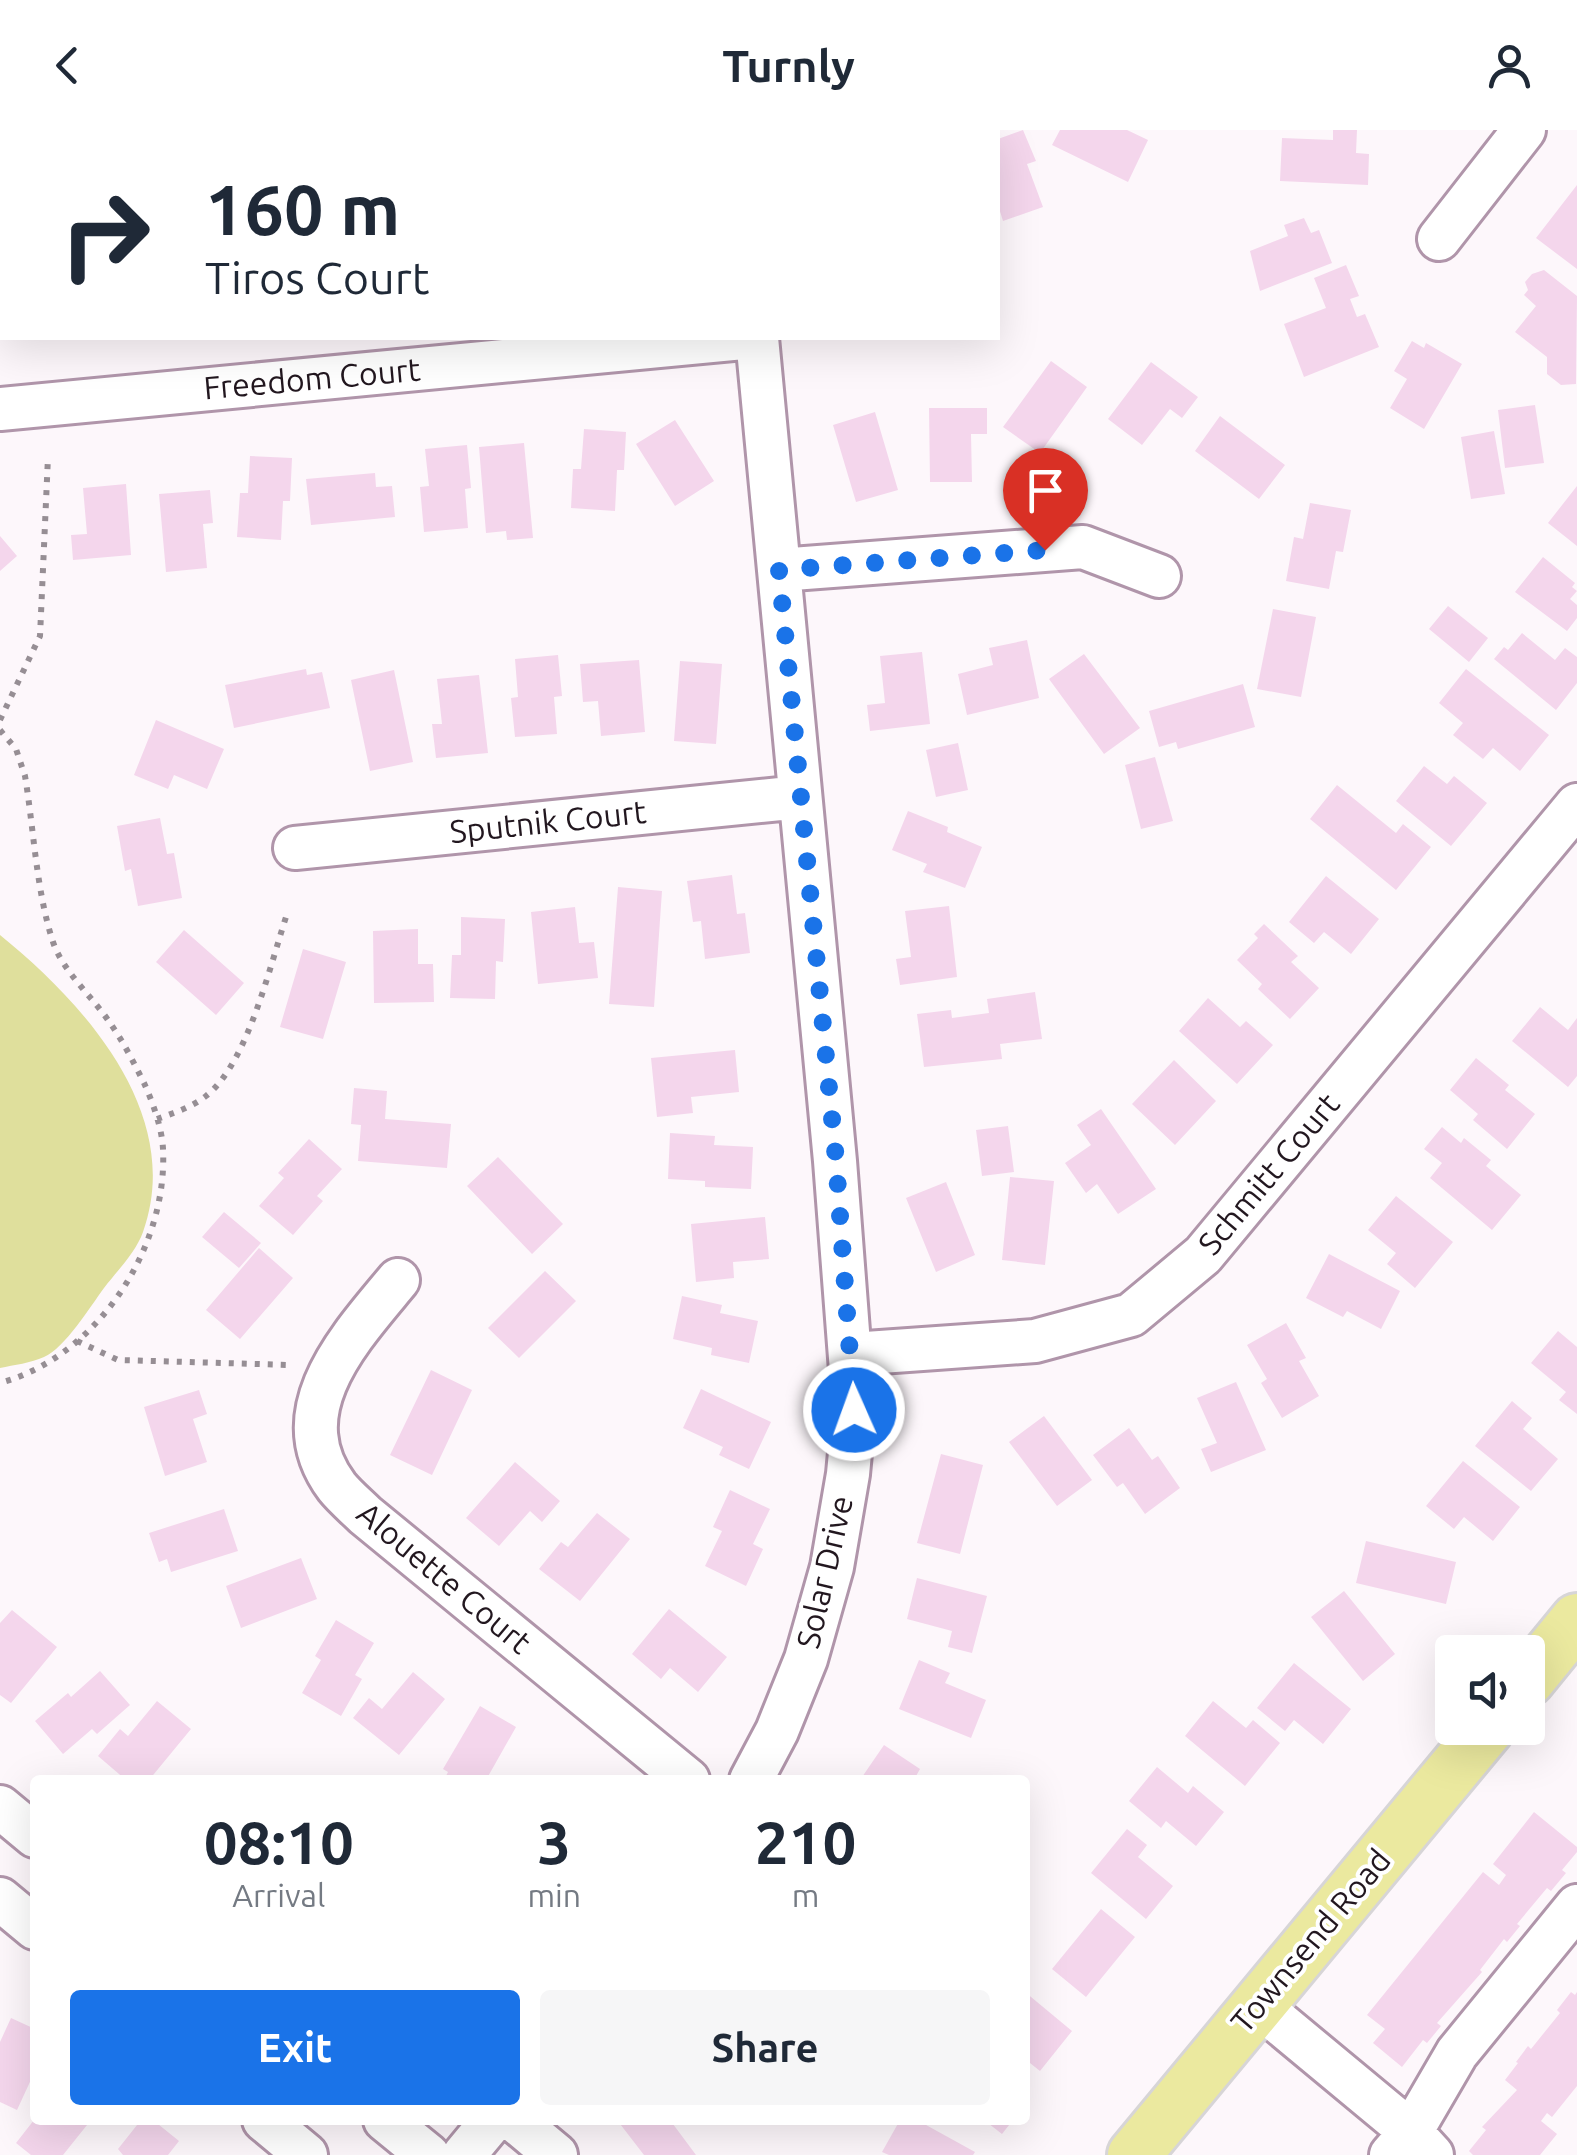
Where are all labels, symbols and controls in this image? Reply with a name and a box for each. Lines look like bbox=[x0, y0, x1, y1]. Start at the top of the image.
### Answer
icon: back bbox=[40, 38, 95, 93]
icon: person bbox=[1482, 38, 1537, 93]
text: Turnly bbox=[722, 40, 855, 91]
icon: right bbox=[40, 170, 170, 300]
text: 160 m bbox=[205, 170, 400, 248]
text: Tiros Court bbox=[205, 252, 429, 303]
street label: Freedom Court bbox=[202, 351, 422, 405]
pin bbox=[1003, 448, 1088, 551]
icon: arrive bbox=[1018, 463, 1073, 518]
street label: Sputnik Court bbox=[448, 793, 648, 849]
street label: Schmitt Court bbox=[1190, 1085, 1346, 1261]
position arrow bbox=[802, 1358, 906, 1462]
street label: Solar Drive bbox=[789, 1492, 859, 1652]
street label: Alouette Court bbox=[351, 1494, 539, 1660]
map controls bbox=[1435, 1635, 1545, 1745]
button: sound bbox=[1435, 1635, 1545, 1745]
text: 08:10 bbox=[204, 1808, 354, 1875]
text: 3 bbox=[537, 1808, 571, 1875]
text: 210 bbox=[755, 1808, 856, 1875]
street label: Townsend Road bbox=[1223, 1842, 1397, 2039]
text: Arrival bbox=[232, 1877, 325, 1913]
text: min bbox=[527, 1877, 581, 1913]
text: m bbox=[792, 1877, 819, 1913]
button: Exit bbox=[70, 1990, 520, 2105]
button: Share bbox=[540, 1990, 990, 2105]

